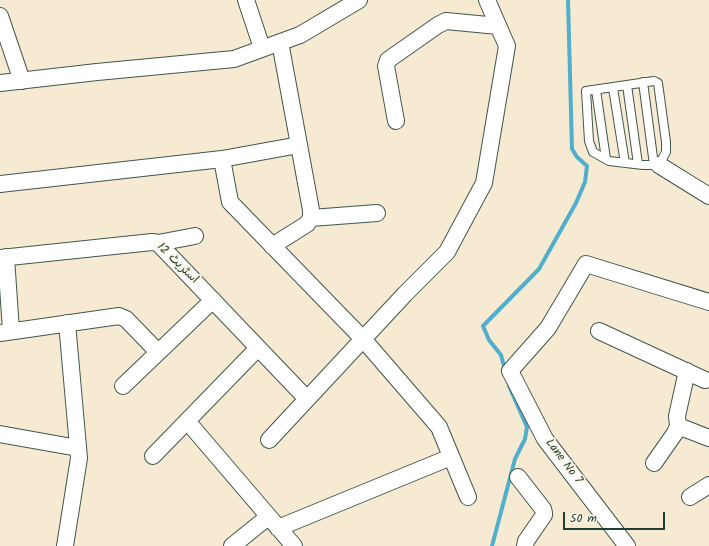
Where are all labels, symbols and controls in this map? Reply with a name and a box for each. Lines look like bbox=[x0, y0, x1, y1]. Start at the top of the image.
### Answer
street label: اسٹریٹ 12 bbox=[153, 241, 201, 287]
street label: Lane No 7 bbox=[541, 437, 585, 487]
scale bar bbox=[565, 504, 667, 530]
text: 50 m bbox=[570, 509, 597, 528]

